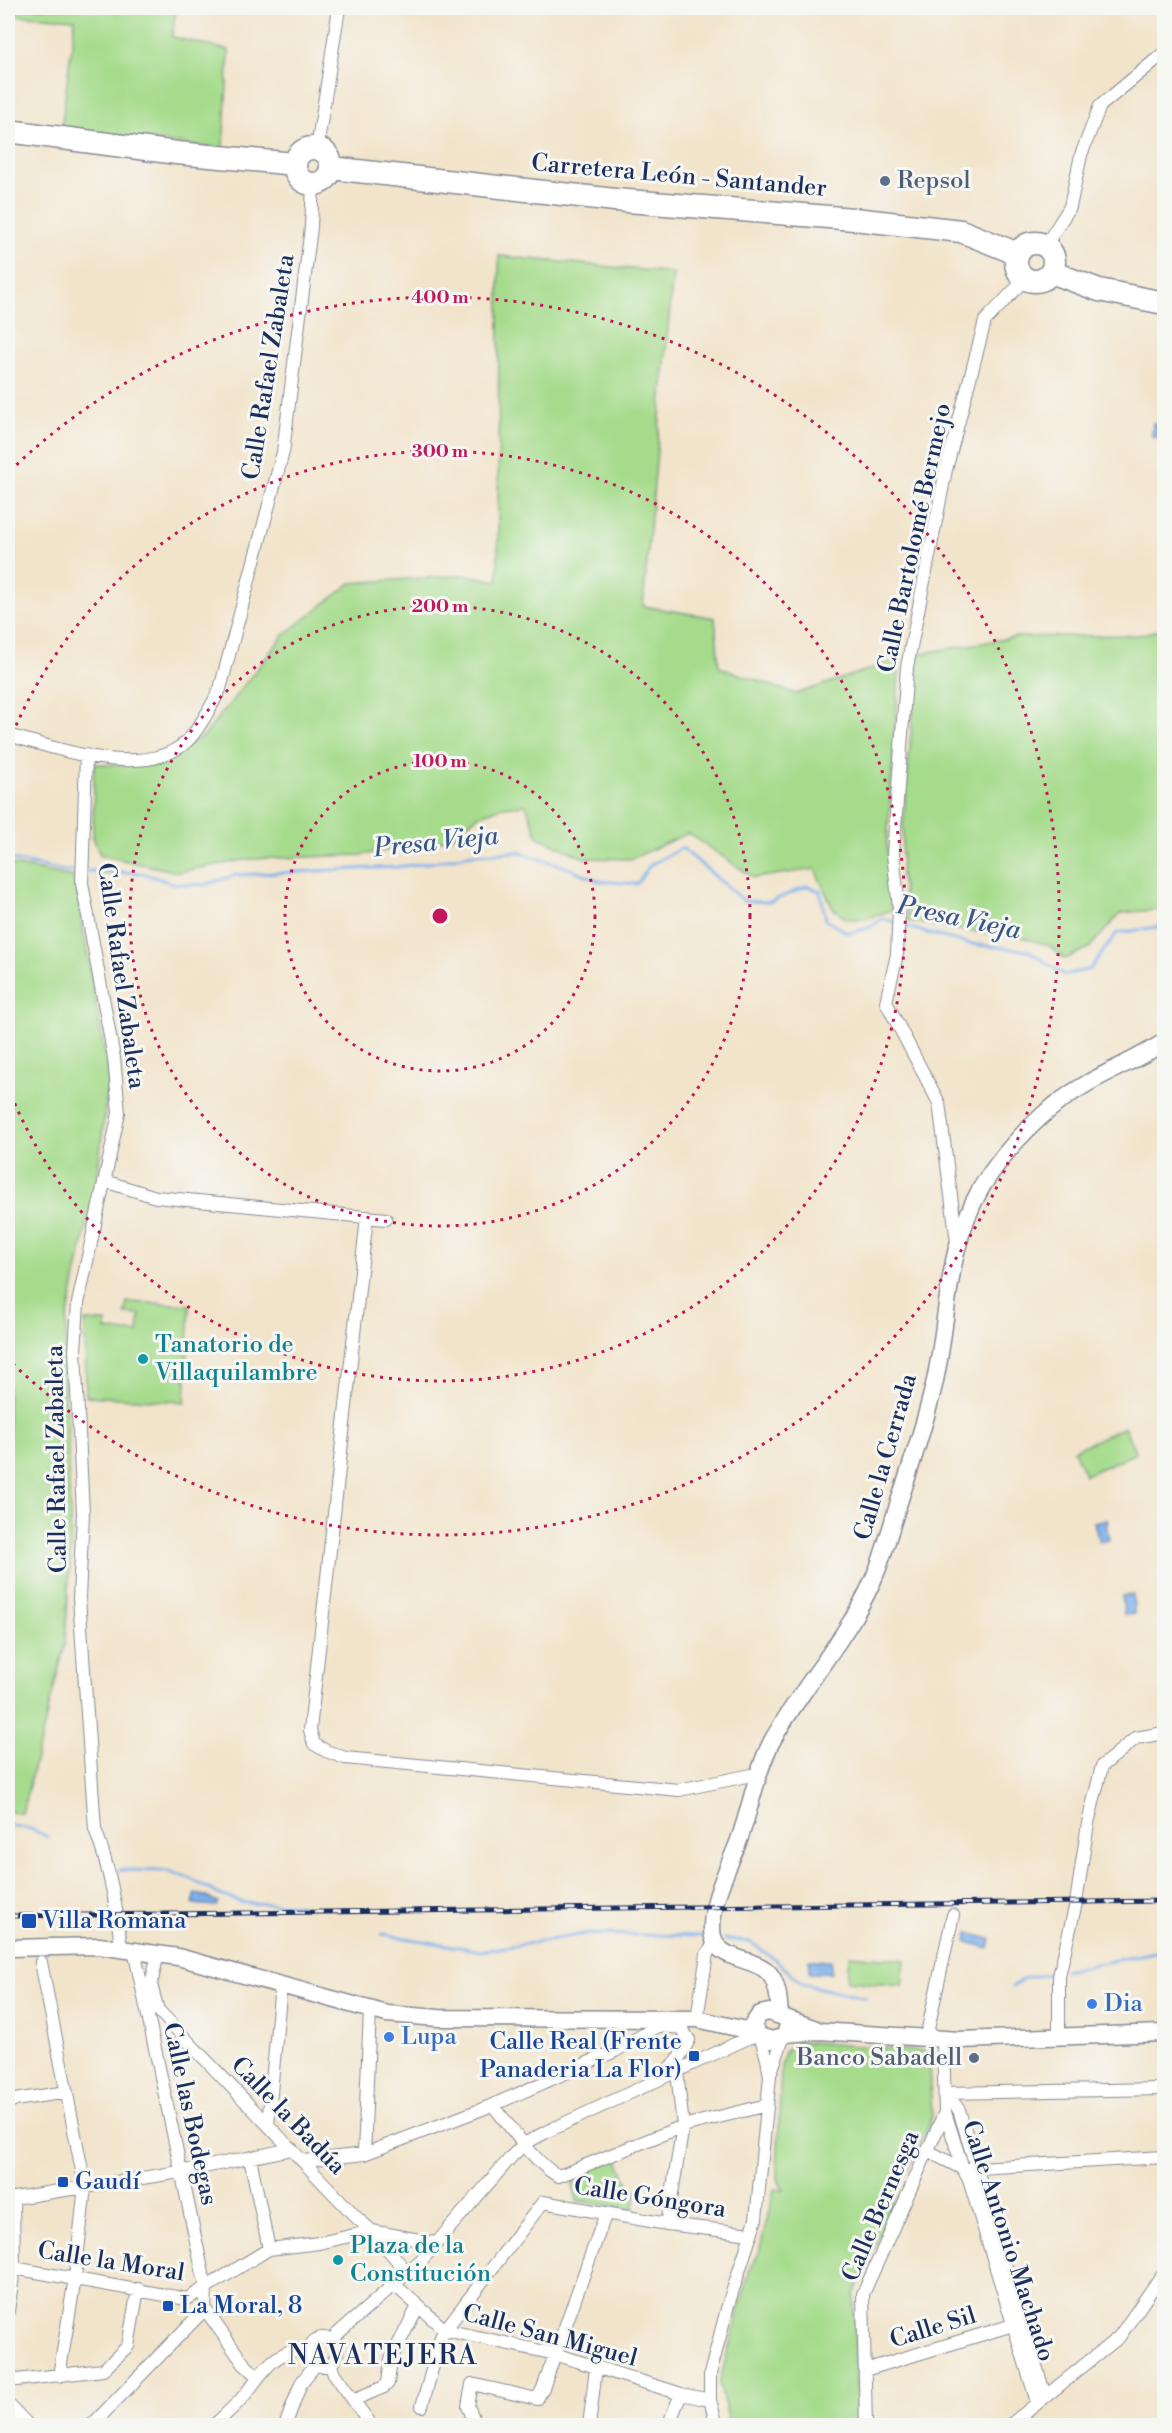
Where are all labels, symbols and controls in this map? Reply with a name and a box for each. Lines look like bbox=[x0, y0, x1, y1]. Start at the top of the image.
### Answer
street label: Carretera León - Santander bbox=[530, 148, 828, 204]
place label: Repsol bbox=[897, 166, 971, 196]
marker: Repsol bbox=[878, 174, 892, 188]
street label: Calle Rafael Zabaleta bbox=[236, 251, 302, 482]
text: 400 m bbox=[411, 286, 469, 309]
street label: Calle Bartolomé Bermejo bbox=[872, 401, 958, 675]
text: 300 m bbox=[412, 440, 469, 463]
text: 200 m bbox=[412, 595, 469, 618]
text: 100 m bbox=[413, 750, 467, 773]
water label: Presa Vieja bbox=[371, 819, 501, 865]
street label: Calle Rafael Zabaleta bbox=[90, 861, 152, 1092]
water label: Presa Vieja bbox=[893, 889, 1024, 947]
centre of rings bbox=[430, 906, 450, 926]
place label: Tanatorio de Villaquilambre bbox=[154, 1330, 318, 1388]
street label: Calle Rafael Zabaleta bbox=[40, 1344, 74, 1573]
marker: Tanatorio de Villaquilambre bbox=[136, 1352, 150, 1366]
street label: Calle la Cerrada bbox=[848, 1370, 924, 1544]
place label: Villa Romana bbox=[41, 1906, 187, 1936]
marker: Villa Romana bbox=[20, 1912, 38, 1930]
place label: Dia bbox=[1104, 1989, 1144, 2019]
marker: Dia bbox=[1085, 1997, 1099, 2011]
street label: Calle las Bodegas bbox=[156, 2020, 224, 2208]
place label: Lupa bbox=[401, 2022, 457, 2052]
place label: Calle Real (Frente Panaderia La Flor) bbox=[479, 2027, 682, 2085]
marker: Lupa bbox=[382, 2030, 396, 2044]
place label: Banco Sabadell bbox=[795, 2043, 962, 2073]
marker: Calle Real (Frente Panaderia La Flor) bbox=[687, 2049, 701, 2063]
street label: Calle la Badúa bbox=[224, 2051, 352, 2182]
marker: Banco Sabadell bbox=[967, 2051, 981, 2065]
street label: Calle Antonio Machado bbox=[955, 2117, 1061, 2365]
street label: Calle Bernesga bbox=[836, 2125, 927, 2286]
place label: Gaudí bbox=[75, 2167, 141, 2197]
street label: Calle Góngora bbox=[572, 2171, 729, 2225]
marker: Gaudí bbox=[56, 2175, 70, 2189]
place label: Plaza de la Constitución bbox=[350, 2231, 491, 2289]
street label: Calle la Moral bbox=[35, 2236, 187, 2288]
marker: Plaza de la Constitución bbox=[331, 2253, 345, 2267]
place label: La Moral, 8 bbox=[180, 2291, 302, 2321]
street label: Calle San Miguel bbox=[459, 2298, 641, 2374]
marker: La Moral, 8 bbox=[161, 2299, 175, 2313]
street label: Calle Sil bbox=[886, 2301, 980, 2355]
district label: NAVATEJERA bbox=[288, 2339, 478, 2373]

